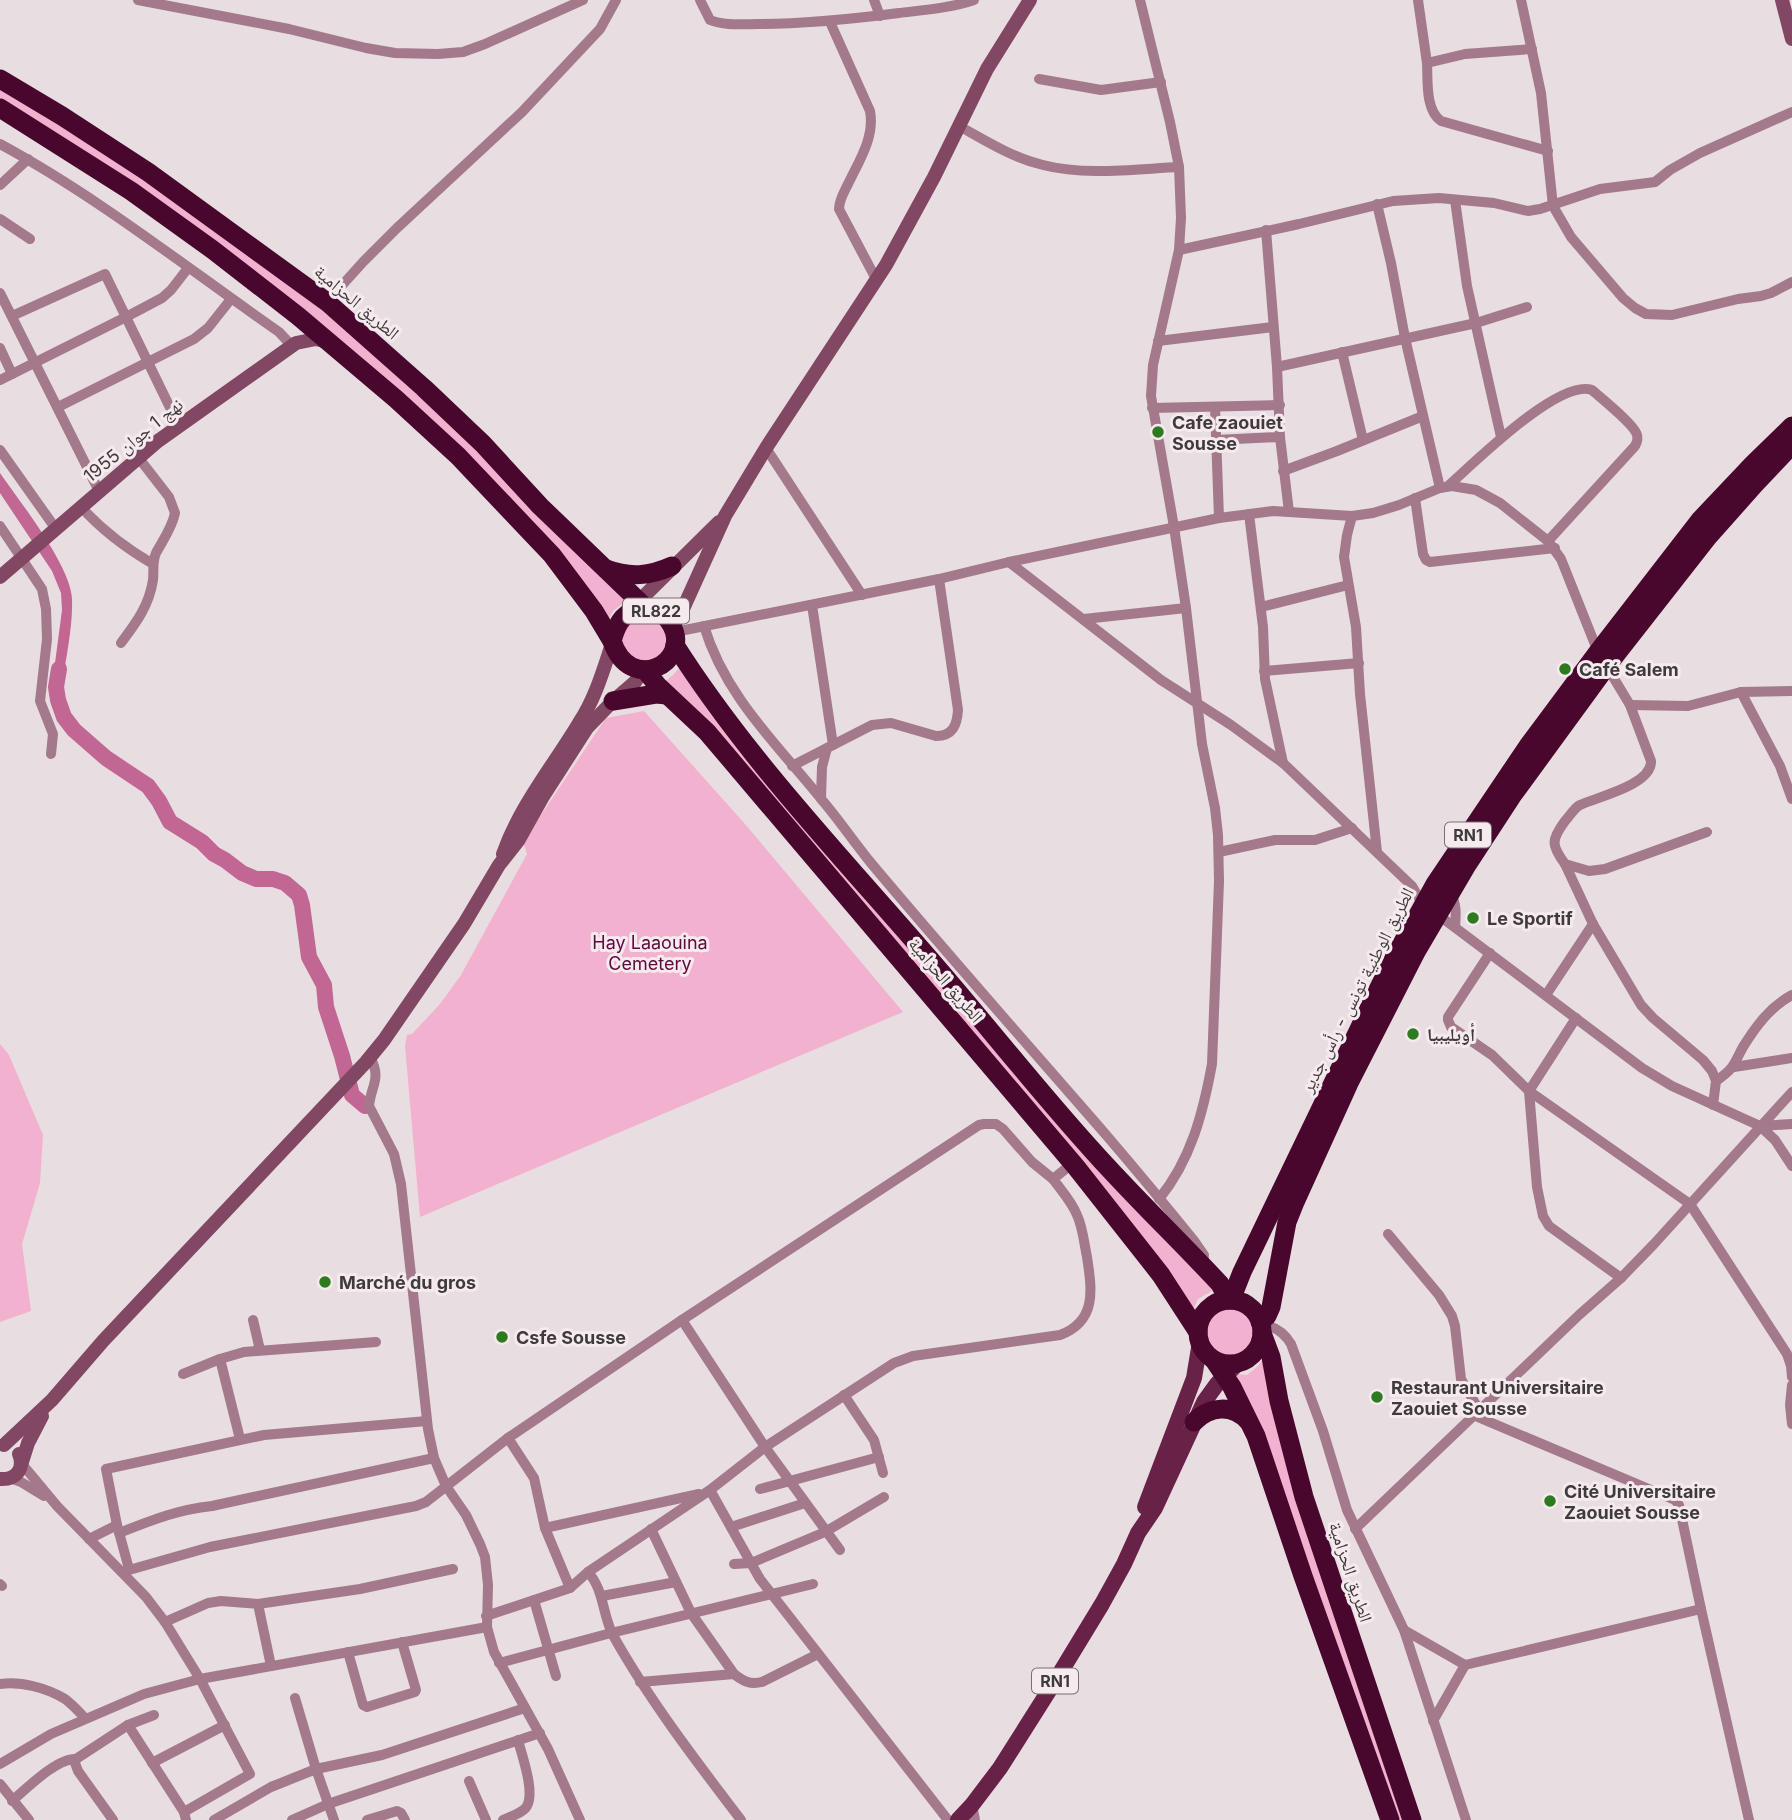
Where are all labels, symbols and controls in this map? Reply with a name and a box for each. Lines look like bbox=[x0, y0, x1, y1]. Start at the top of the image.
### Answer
street label: الطريق الحزامية bbox=[310, 261, 404, 344]
street label: نهج 1 جوان 1955 bbox=[79, 394, 188, 488]
place label: Cafe zaouiet Sousse bbox=[1172, 412, 1283, 454]
marker: Cafe zaouiet Sousse bbox=[1150, 424, 1166, 440]
road number: RL822 bbox=[623, 598, 689, 624]
place label: Café Salem bbox=[1579, 659, 1679, 680]
marker: Café Salem bbox=[1557, 661, 1573, 677]
road number: RN1 bbox=[1445, 822, 1491, 848]
street label: الطريق الوطنية تونس - رأس جدير bbox=[1296, 884, 1419, 1097]
place label: Le Sportif bbox=[1487, 908, 1573, 929]
marker: Le Sportif bbox=[1465, 910, 1481, 926]
park label: Hay Laaouina Cemetery bbox=[592, 932, 708, 974]
street label: الطريق الحزامية bbox=[904, 933, 987, 1027]
place label: أويليبيا bbox=[1427, 1023, 1475, 1045]
marker: أويليبيا bbox=[1405, 1026, 1421, 1042]
place label: Marché du gros bbox=[339, 1272, 476, 1293]
marker: Marché du gros bbox=[317, 1274, 333, 1290]
place label: Csfe Sousse bbox=[516, 1327, 626, 1348]
marker: Csfe Sousse bbox=[494, 1329, 510, 1345]
place label: Restaurant Universitaire Zaouiet Sousse bbox=[1391, 1377, 1604, 1419]
marker: Restaurant Universitaire Zaouiet Sousse bbox=[1369, 1389, 1385, 1405]
place label: Cité Universitaire Zaouiet Sousse bbox=[1564, 1481, 1716, 1523]
marker: Cité Universitaire Zaouiet Sousse bbox=[1542, 1493, 1558, 1509]
street label: الطريق الحزامية bbox=[1324, 1519, 1377, 1625]
road number: RN1 bbox=[1032, 1668, 1078, 1694]

